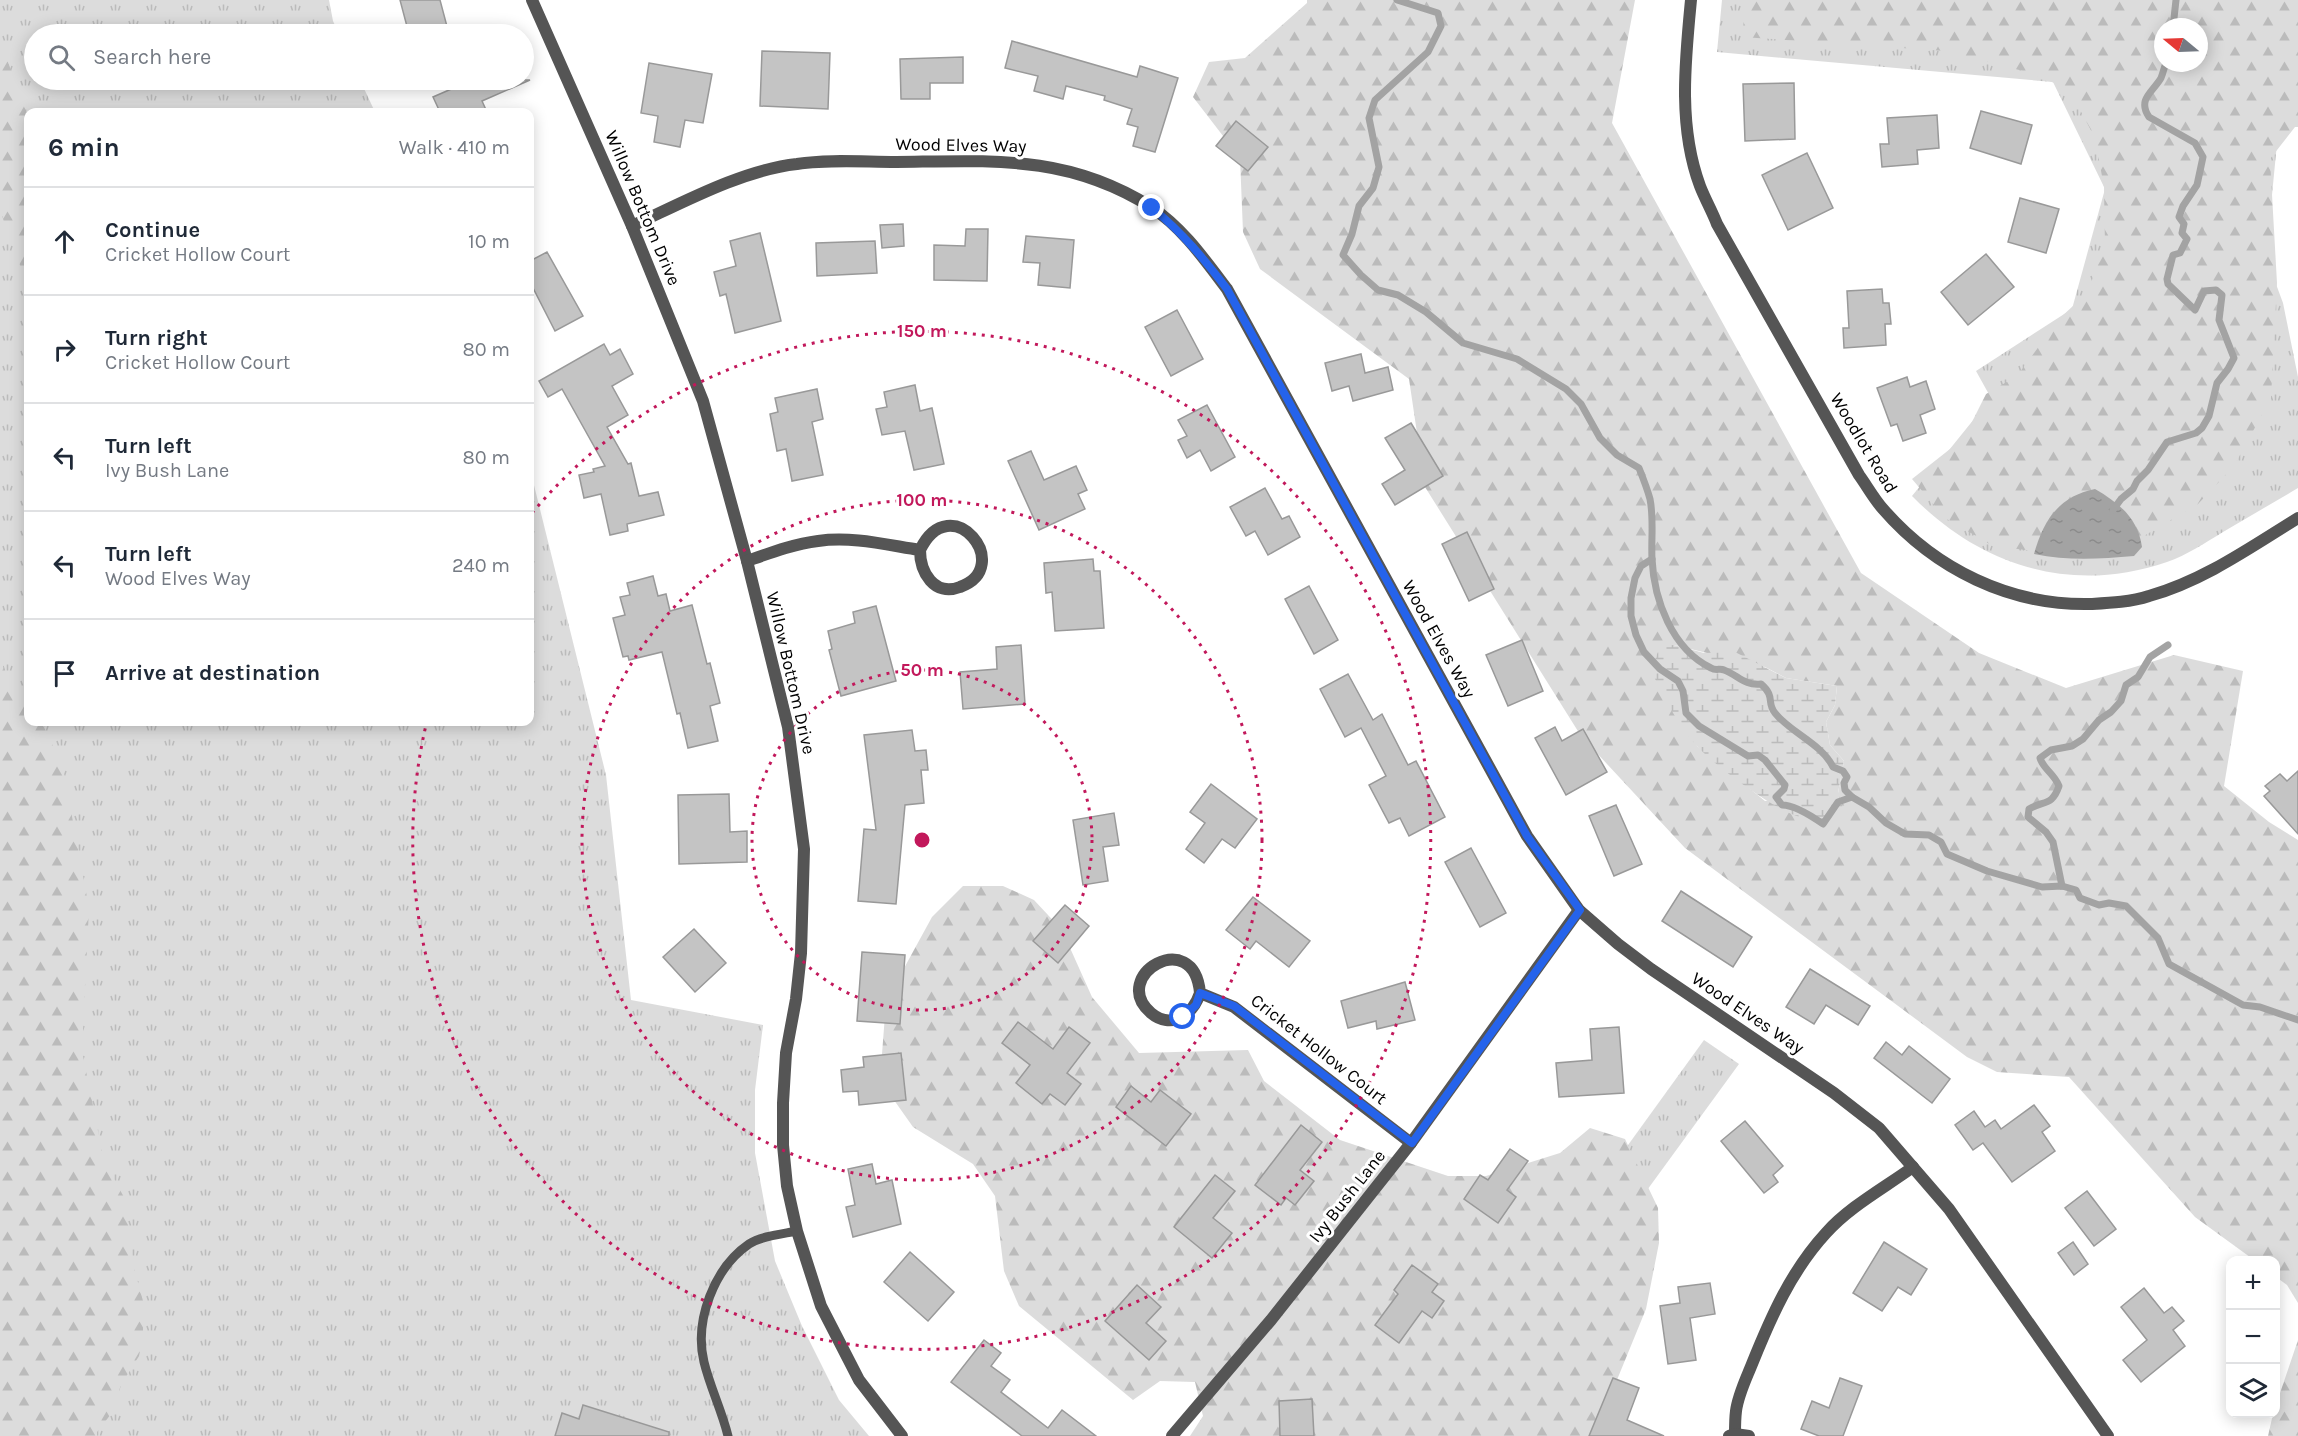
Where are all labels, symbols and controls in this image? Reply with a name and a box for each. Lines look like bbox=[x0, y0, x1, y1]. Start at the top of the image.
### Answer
north arrow bbox=[2154, 18, 2208, 72]
search box bbox=[24, 24, 534, 90]
icon: search bbox=[45, 41, 78, 74]
text: Search here bbox=[93, 44, 211, 70]
street label: Willow Bottom Drive bbox=[600, 127, 686, 289]
text: 6 min bbox=[48, 132, 120, 163]
street label: Wood Elves Way bbox=[895, 133, 1027, 157]
text: Walk · 410 m bbox=[399, 136, 510, 159]
route end bbox=[1138, 194, 1164, 220]
text: Continue bbox=[105, 217, 200, 243]
icon: ahead bbox=[48, 225, 81, 258]
text: 10 m bbox=[468, 230, 510, 253]
text: Cricket Hollow Court bbox=[105, 243, 290, 266]
text: 150 m bbox=[897, 320, 947, 342]
text: Turn right bbox=[105, 325, 208, 351]
icon: right bbox=[48, 333, 81, 366]
text: 80 m bbox=[462, 338, 510, 361]
text: Cricket Hollow Court bbox=[105, 351, 290, 374]
street label: Woodlot Road bbox=[1825, 389, 1903, 497]
text: Turn left bbox=[105, 433, 192, 459]
icon: left bbox=[48, 441, 81, 474]
text: 80 m bbox=[462, 446, 510, 469]
text: Ivy Bush Lane bbox=[105, 459, 229, 482]
text: 100 m bbox=[897, 489, 947, 511]
text: Turn left bbox=[105, 541, 192, 567]
icon: left bbox=[48, 549, 81, 582]
text: 240 m bbox=[452, 554, 510, 577]
text: Wood Elves Way bbox=[105, 567, 251, 590]
street label: Wood Elves Way bbox=[1398, 576, 1481, 702]
street label: Willow Bottom Drive bbox=[762, 590, 820, 756]
icon: arrive bbox=[48, 657, 81, 690]
text: 50 m bbox=[900, 659, 944, 681]
text: Arrive at destination bbox=[105, 660, 320, 686]
centre of rings bbox=[912, 830, 932, 850]
street label: Wood Elves Way bbox=[1687, 967, 1809, 1059]
street label: Cricket Hollow Court bbox=[1247, 989, 1392, 1109]
route start bbox=[1169, 1003, 1195, 1029]
street label: Ivy Bush Lane bbox=[1304, 1145, 1390, 1247]
map controls bbox=[2226, 1256, 2280, 1418]
button: + bbox=[2226, 1256, 2280, 1310]
button: − bbox=[2226, 1310, 2280, 1364]
button: layers bbox=[2226, 1364, 2280, 1418]

